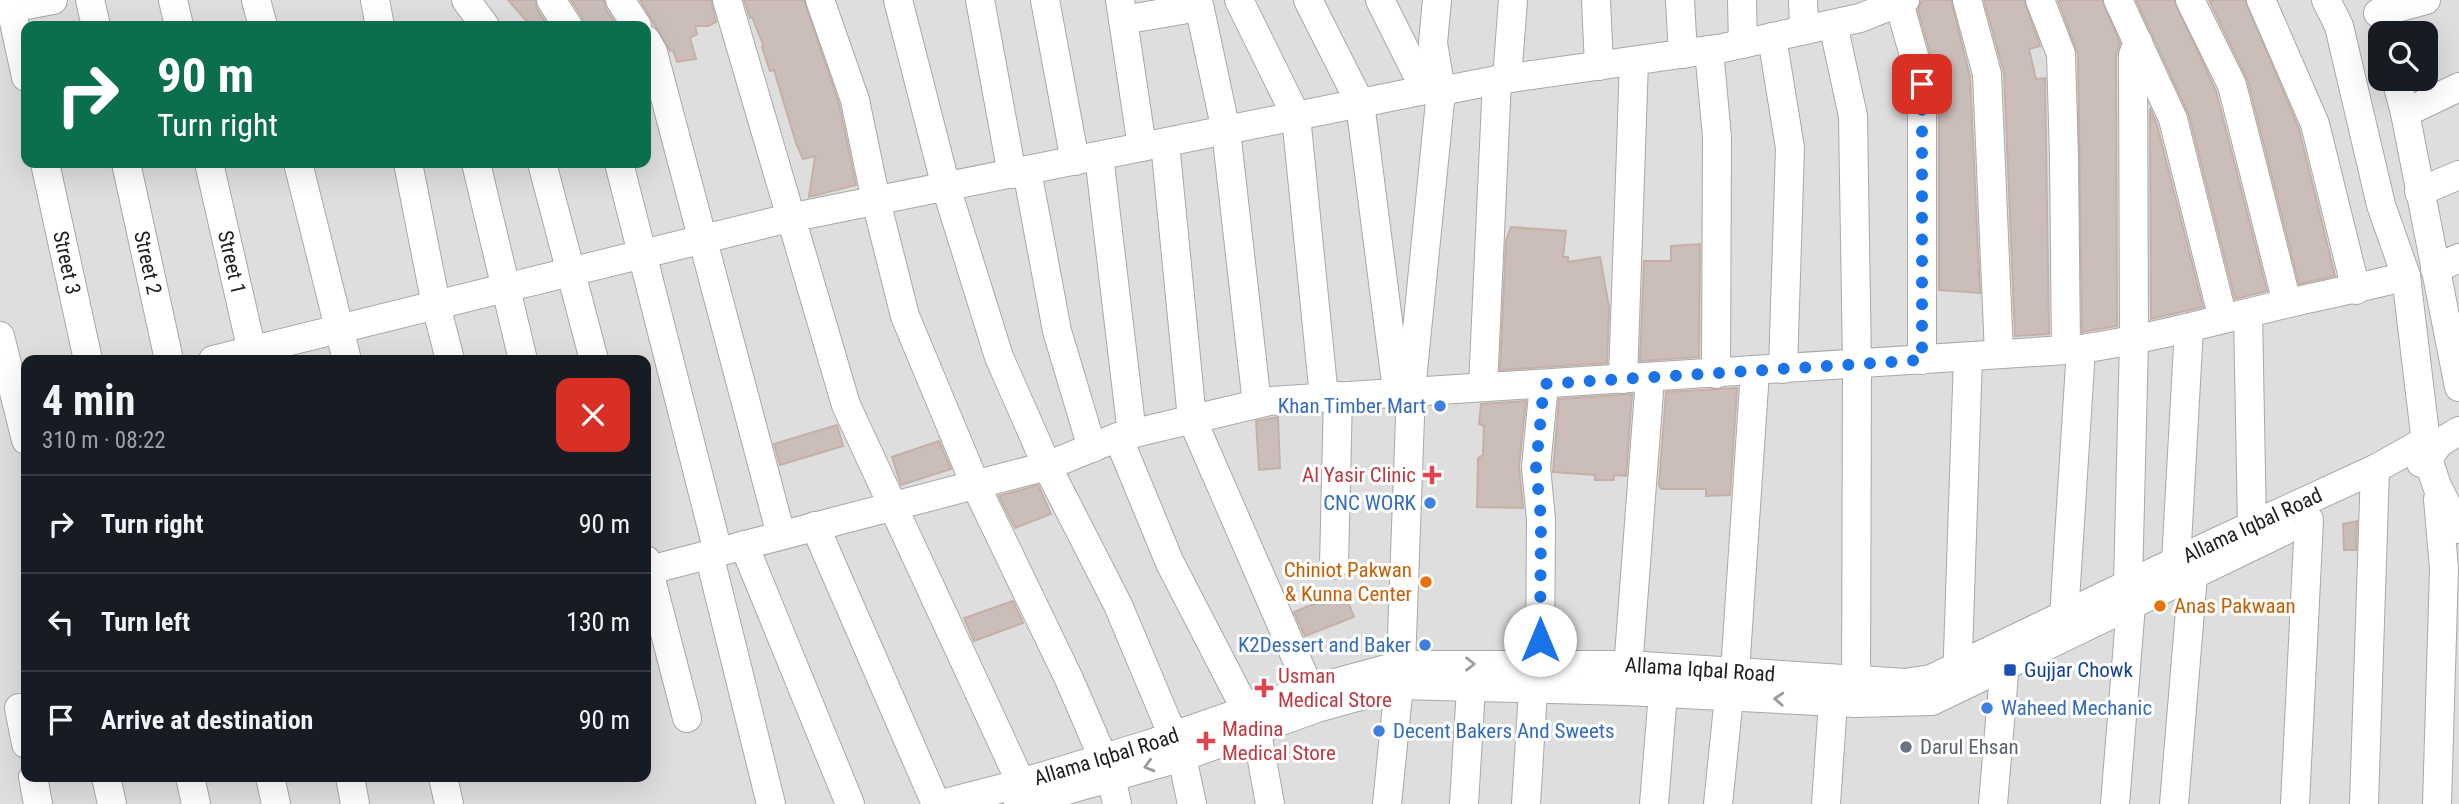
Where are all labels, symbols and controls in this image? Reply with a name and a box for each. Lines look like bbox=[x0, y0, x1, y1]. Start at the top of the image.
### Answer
map controls bbox=[2368, 21, 2438, 91]
button: search bbox=[2368, 21, 2438, 91]
text: 90 m bbox=[157, 47, 254, 104]
icon: right bbox=[42, 49, 133, 140]
pin bbox=[1892, 54, 1952, 114]
icon: arrive bbox=[1903, 65, 1941, 103]
text: Turn right bbox=[157, 106, 278, 144]
street label: Street 1 bbox=[213, 228, 251, 297]
street label: Street 3 bbox=[48, 229, 85, 297]
street label: Street 2 bbox=[129, 229, 166, 297]
text: 4 min bbox=[42, 376, 135, 425]
button: close bbox=[556, 378, 630, 452]
place label: Khan Timber Mart bbox=[1278, 394, 1426, 418]
marker: Khan Timber Mart bbox=[1432, 398, 1448, 414]
text: 310 m · 08:22 bbox=[42, 427, 166, 454]
place label: Al Yasir Clinic bbox=[1302, 463, 1416, 487]
marker: Al Yasir Clinic bbox=[1422, 465, 1442, 485]
street label: Allama Iqbal Road bbox=[2179, 483, 2326, 568]
place label: CNC WORK bbox=[1323, 491, 1417, 515]
marker: CNC WORK bbox=[1422, 495, 1438, 511]
icon: right bbox=[42, 505, 80, 543]
text: Turn right bbox=[101, 509, 203, 539]
text: 90 m bbox=[579, 509, 630, 539]
place label: Chiniot Pakwan & Kunna Center bbox=[1284, 558, 1412, 606]
marker: Chiniot Pakwan & Kunna Center bbox=[1418, 574, 1434, 590]
place label: Anas Pakwaan bbox=[2174, 594, 2296, 618]
marker: Anas Pakwaan bbox=[2152, 598, 2168, 614]
icon: left bbox=[42, 603, 80, 641]
position arrow bbox=[1503, 603, 1577, 677]
text: Turn left bbox=[101, 607, 190, 637]
text: 130 m bbox=[566, 607, 630, 637]
place label: K2Dessert and Baker bbox=[1238, 633, 1411, 657]
marker: K2Dessert and Baker bbox=[1417, 637, 1433, 653]
street label: Allama Iqbal Road bbox=[1624, 653, 1776, 687]
one-way arrow bbox=[1465, 656, 1475, 672]
place label: Gujjar Chowk bbox=[2024, 658, 2133, 682]
marker: Gujjar Chowk bbox=[2002, 662, 2018, 678]
place label: Usman Medical Store bbox=[1278, 664, 1392, 712]
marker: Usman Medical Store bbox=[1256, 680, 1272, 696]
one-way arrow bbox=[1773, 692, 1784, 707]
place label: Waheed Mechanic bbox=[2001, 696, 2152, 720]
marker: Waheed Mechanic bbox=[1979, 700, 1995, 716]
icon: arrive bbox=[42, 701, 80, 739]
text: Arrive at destination bbox=[101, 705, 313, 735]
text: 90 m bbox=[579, 705, 630, 735]
place label: Madina Medical Store bbox=[1222, 717, 1336, 765]
place label: Decent Bakers And Sweets bbox=[1393, 719, 1615, 743]
street label: Allama Iqbal Road bbox=[1031, 723, 1182, 790]
marker: Decent Bakers And Sweets bbox=[1371, 723, 1387, 739]
marker: Madina Medical Store bbox=[1196, 731, 1216, 751]
place label: Darul Ehsan bbox=[1920, 735, 2019, 759]
marker: Darul Ehsan bbox=[1898, 739, 1914, 755]
one-way arrow bbox=[1143, 758, 1155, 773]

